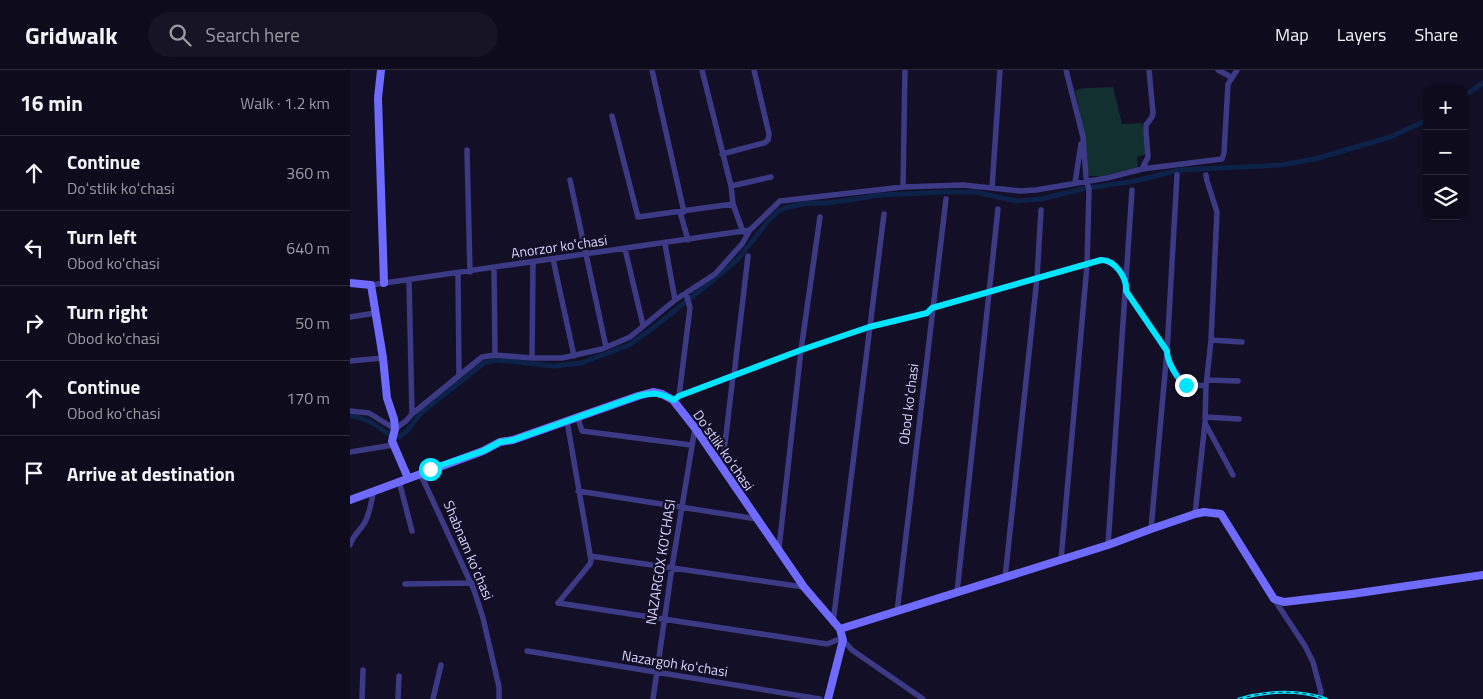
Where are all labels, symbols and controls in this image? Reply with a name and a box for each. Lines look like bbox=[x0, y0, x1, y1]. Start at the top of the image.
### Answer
search box bbox=[148, 12, 498, 57]
text: Gridwalk bbox=[25, 17, 118, 53]
text: Search here bbox=[206, 20, 300, 49]
icon: search bbox=[166, 21, 194, 49]
text: Map bbox=[1275, 21, 1309, 48]
text: Layers bbox=[1337, 21, 1386, 48]
text: Share bbox=[1414, 21, 1458, 48]
map controls bbox=[1423, 85, 1468, 220]
button: + bbox=[1423, 85, 1468, 130]
text: 16 min bbox=[20, 87, 83, 119]
text: Walk · 1.2 km bbox=[240, 91, 330, 115]
button: − bbox=[1423, 130, 1468, 175]
text: Continue bbox=[67, 147, 140, 176]
icon: ahead bbox=[20, 159, 48, 187]
text: 360 m bbox=[286, 161, 330, 185]
button: layers bbox=[1423, 175, 1468, 220]
text: Doʻstlik koʻchasi bbox=[67, 176, 175, 200]
text: Turn left bbox=[67, 222, 137, 251]
street label: Anorzor koʻchasi bbox=[510, 229, 608, 263]
icon: left bbox=[20, 234, 48, 262]
text: 640 m bbox=[286, 236, 330, 260]
text: Obod ko'chasi bbox=[67, 251, 160, 275]
text: Turn right bbox=[67, 297, 148, 326]
icon: right bbox=[20, 309, 48, 337]
text: 50 m bbox=[295, 311, 330, 335]
text: Obod ko'chasi bbox=[67, 326, 160, 350]
street label: Obod koʻchasi bbox=[893, 362, 923, 446]
text: Continue bbox=[67, 372, 140, 401]
route end bbox=[1175, 374, 1198, 397]
icon: ahead bbox=[20, 384, 48, 412]
text: 170 m bbox=[286, 386, 330, 410]
text: Obod koʻchasi bbox=[67, 401, 160, 425]
street label: Doʻstlik koʻchasi bbox=[688, 405, 760, 495]
route start bbox=[419, 458, 442, 481]
icon: arrive bbox=[20, 459, 48, 487]
text: Arrive at destination bbox=[67, 459, 235, 488]
street label: Shabnam koʻchasi bbox=[439, 497, 499, 603]
street label: NAZARGOX KO'CHASI bbox=[640, 498, 680, 626]
street label: Nazargoh koʻchasi bbox=[620, 644, 730, 682]

